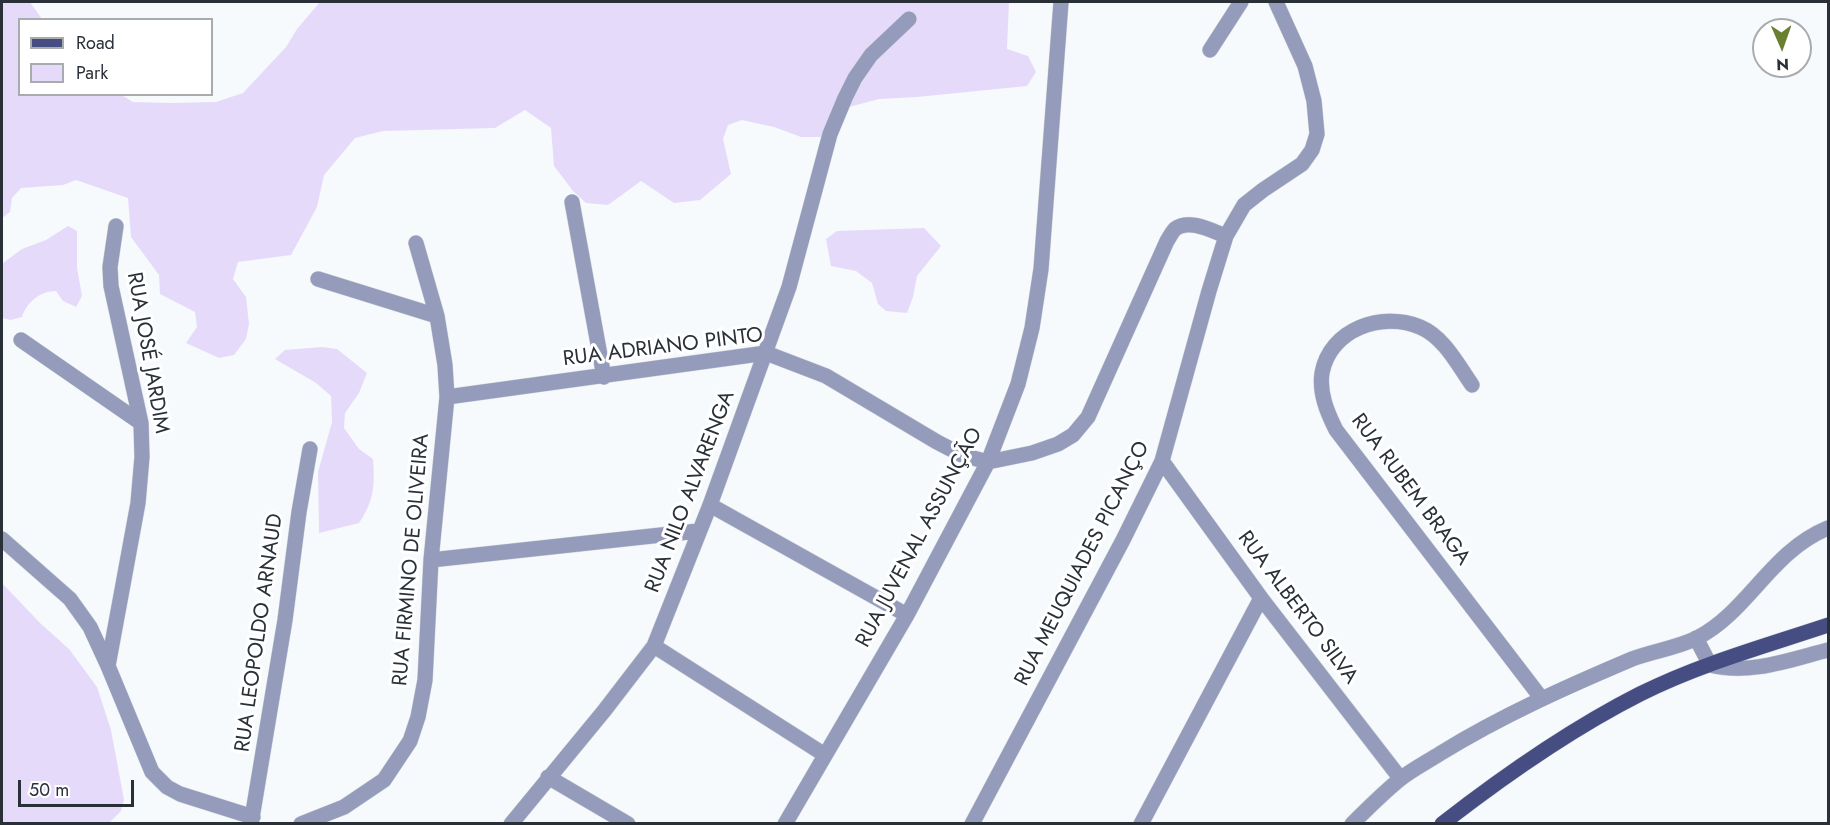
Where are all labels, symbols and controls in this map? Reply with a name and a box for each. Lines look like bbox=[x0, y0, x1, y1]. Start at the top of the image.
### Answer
legend bbox=[18, 18, 213, 96]
north arrow bbox=[1752, 18, 1812, 78]
text: Road bbox=[76, 30, 115, 56]
text: N bbox=[1776, 53, 1789, 76]
text: Park bbox=[76, 60, 108, 86]
street label: RUA JOSÉ JARDIM bbox=[120, 270, 174, 436]
street label: RUA ADRIANO PINTO bbox=[562, 323, 764, 373]
street label: RUA NILO ALVARENGA bbox=[641, 388, 741, 596]
street label: RUA RUBEM BRAGA bbox=[1345, 409, 1475, 571]
street label: RUA JUVENAL ASSUNÇÃO bbox=[851, 424, 989, 652]
street label: RUA FIRMINO DE OLIVEIRA bbox=[388, 433, 436, 687]
street label: RUA MEUQUIADES PICANÇO bbox=[1010, 438, 1156, 690]
street label: RUA LEOPOLDO ARNAUD bbox=[231, 512, 289, 754]
street label: RUA ALBERTO SILVA bbox=[1231, 527, 1363, 689]
scale bar bbox=[21, 768, 136, 806]
text: 50 m bbox=[29, 777, 69, 803]

